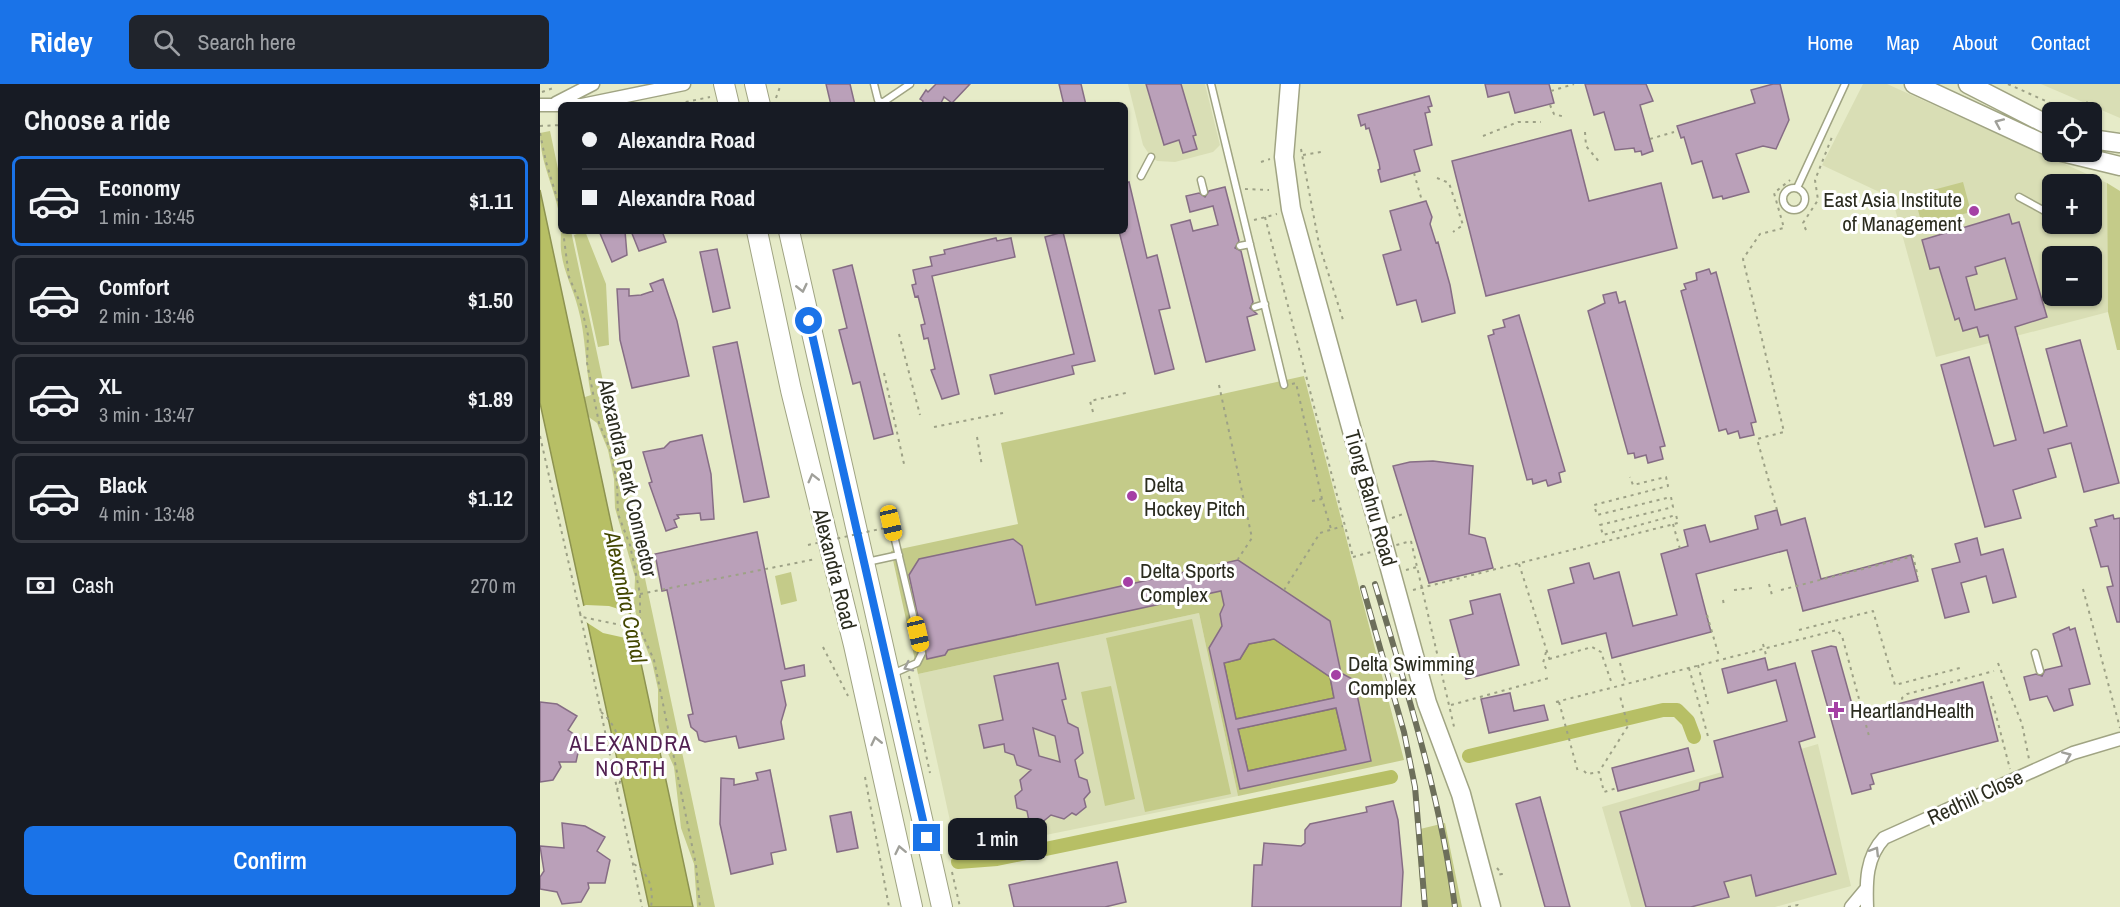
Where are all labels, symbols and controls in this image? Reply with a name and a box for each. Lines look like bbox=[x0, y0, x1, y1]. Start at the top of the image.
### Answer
search box bbox=[129, 15, 549, 69]
text: Ridey bbox=[30, 23, 93, 61]
icon: search bbox=[150, 26, 183, 59]
text: Search here bbox=[198, 27, 296, 57]
text: Home bbox=[1807, 28, 1853, 57]
text: Map bbox=[1886, 28, 1920, 57]
text: About bbox=[1953, 28, 1998, 57]
text: Contact bbox=[2031, 28, 2090, 57]
text: Choose a ride bbox=[24, 102, 170, 138]
map controls bbox=[2042, 102, 2102, 306]
button: locate bbox=[2042, 102, 2102, 162]
one-way arrow bbox=[1994, 119, 2005, 131]
text: Alexandra Road bbox=[618, 125, 755, 155]
text: Economy bbox=[99, 173, 180, 203]
icon: car bbox=[27, 174, 81, 228]
button: + bbox=[2042, 174, 2102, 234]
text: Alexandra Road bbox=[618, 183, 755, 213]
place label: East Asia Institute of Management bbox=[1823, 185, 1962, 238]
text: $1.11 bbox=[469, 186, 513, 216]
text: 1 min · 13:45 bbox=[99, 203, 195, 230]
marker: East Asia Institute of Management bbox=[1967, 204, 1981, 218]
button: − bbox=[2042, 246, 2102, 306]
text: Comfort bbox=[99, 272, 169, 302]
icon: car bbox=[27, 273, 81, 327]
one-way arrow bbox=[795, 283, 808, 293]
text: $1.50 bbox=[468, 285, 513, 315]
text: 2 min · 13:46 bbox=[99, 302, 195, 329]
route start bbox=[795, 307, 822, 334]
text: XL bbox=[99, 371, 122, 401]
icon: car bbox=[27, 372, 81, 426]
street label: Alexandra Park Connector bbox=[591, 375, 665, 580]
text: $1.89 bbox=[468, 384, 513, 414]
text: 3 min · 13:47 bbox=[99, 401, 195, 428]
street label: Tiong Bahru Road bbox=[1338, 427, 1404, 569]
text: Black bbox=[99, 470, 147, 500]
place label: Delta Hockey Pitch bbox=[1144, 470, 1245, 523]
icon: car bbox=[27, 471, 81, 525]
one-way arrow bbox=[808, 473, 820, 484]
text: $1.12 bbox=[468, 483, 513, 513]
marker: Delta Hockey Pitch bbox=[1125, 489, 1139, 503]
text: 4 min · 13:48 bbox=[99, 500, 195, 527]
car bbox=[878, 503, 904, 543]
street label: Alexandra Road bbox=[806, 505, 864, 632]
water label: Alexandra Canal bbox=[597, 528, 655, 666]
place label: Delta Sports Complex bbox=[1140, 556, 1235, 609]
icon: cash bbox=[24, 569, 57, 602]
text: Cash bbox=[72, 570, 114, 600]
text: 270 m bbox=[470, 572, 516, 599]
marker: Delta Sports Complex bbox=[1121, 575, 1135, 589]
car bbox=[905, 614, 931, 654]
place label: Delta Swimming Complex bbox=[1348, 649, 1475, 702]
one-way arrow bbox=[904, 659, 915, 671]
marker: Delta Swimming Complex bbox=[1329, 668, 1343, 682]
place label: HeartlandHealth bbox=[1850, 696, 1974, 725]
marker: HeartlandHealth bbox=[1827, 701, 1845, 719]
district label: ALEXANDRA NORTH bbox=[569, 728, 692, 783]
one-way arrow bbox=[870, 736, 883, 746]
one-way arrow bbox=[2060, 751, 2071, 763]
street label: Redhill Close bbox=[1922, 762, 2028, 832]
callout: 1 min bbox=[948, 817, 1047, 859]
route end bbox=[913, 824, 940, 851]
text: 1 min bbox=[976, 825, 1019, 852]
button: Confirm bbox=[24, 826, 516, 895]
one-way arrow bbox=[894, 845, 907, 855]
one-way arrow bbox=[1868, 846, 1879, 857]

